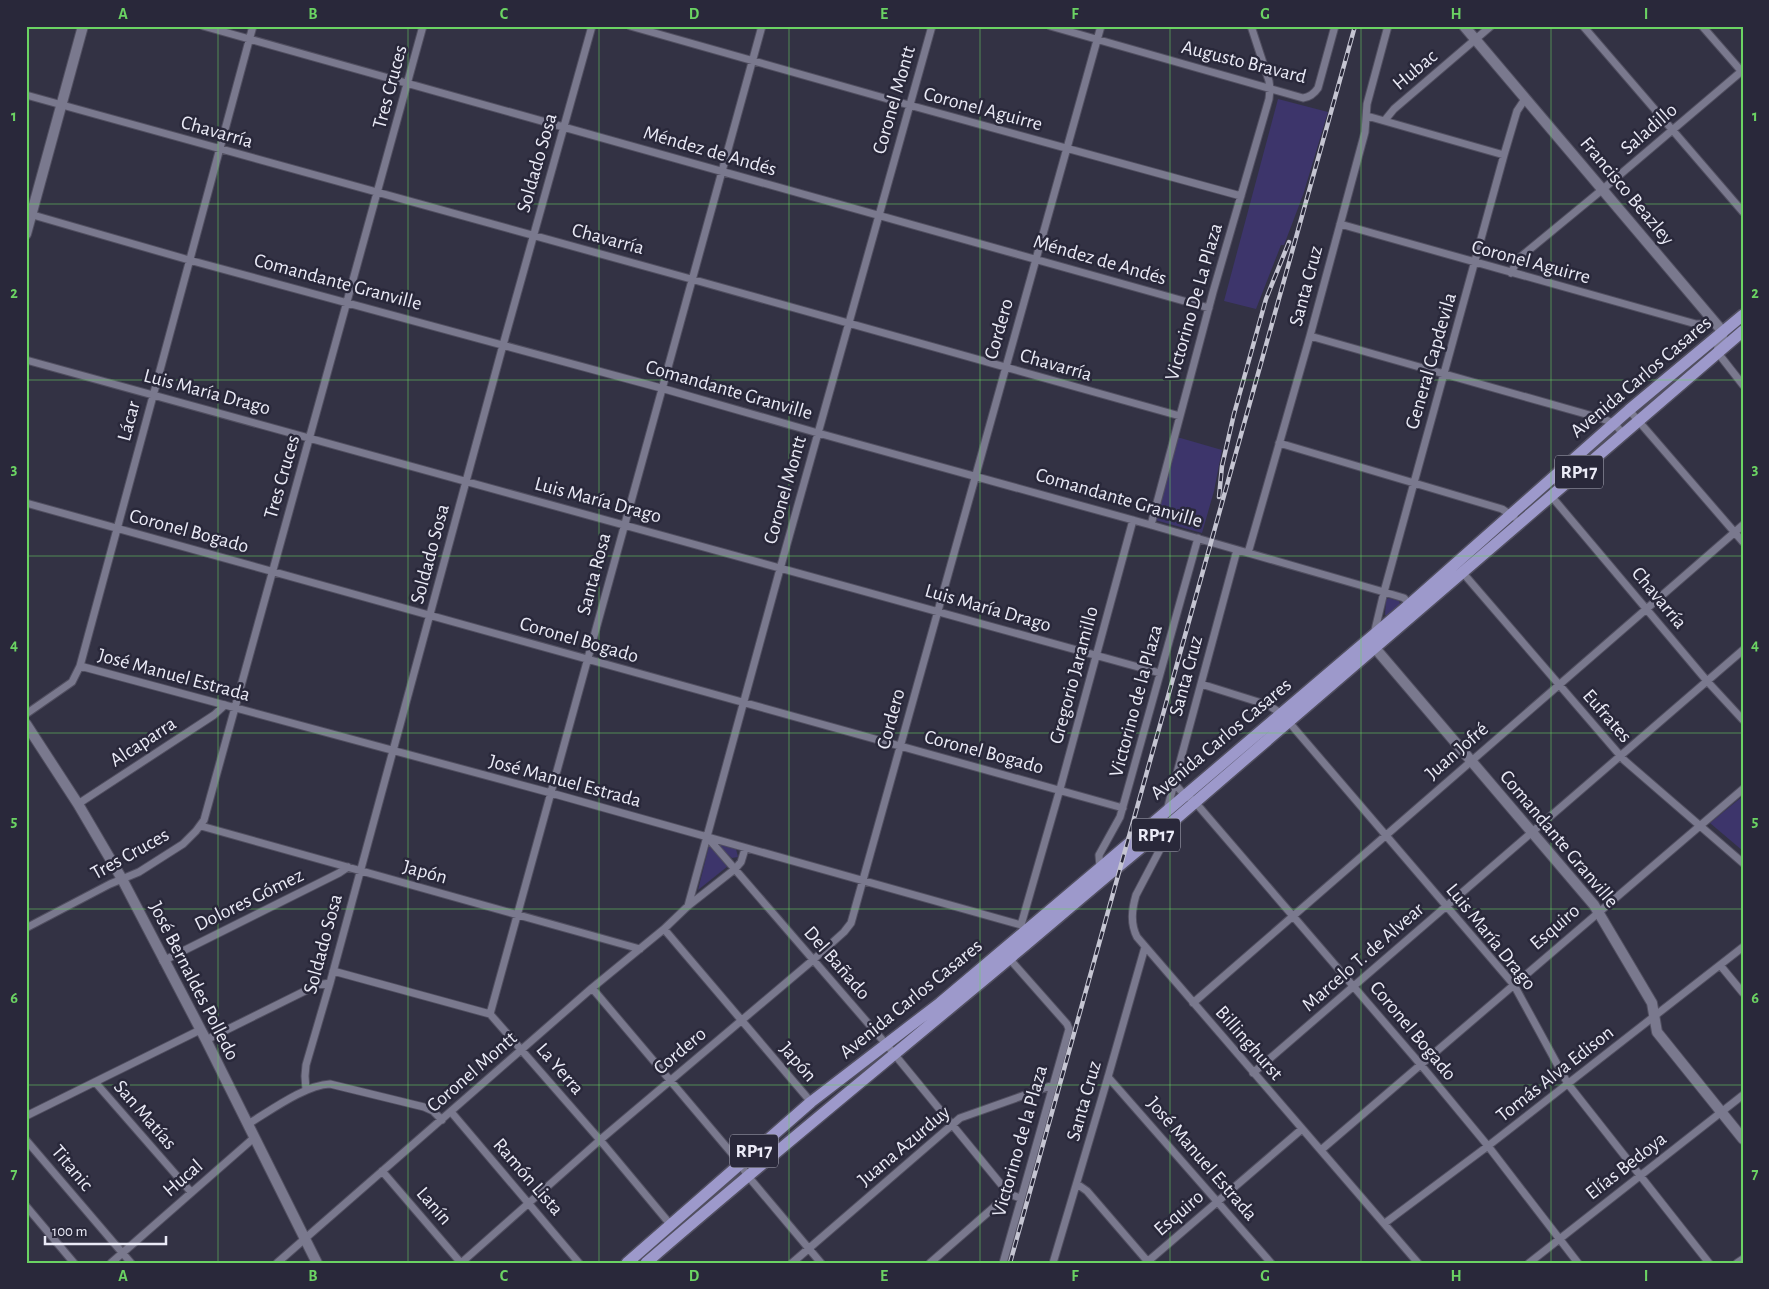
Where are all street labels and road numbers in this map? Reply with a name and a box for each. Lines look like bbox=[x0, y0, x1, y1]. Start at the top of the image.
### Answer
street label: Augusto Bravard bbox=[1180, 37, 1308, 87]
street label: Tres Cruces bbox=[369, 43, 411, 131]
street label: Coronel Montt bbox=[869, 43, 919, 156]
street label: Hubac bbox=[1389, 46, 1441, 94]
street label: Coronel Aguirre bbox=[922, 84, 1044, 134]
street label: Saladillo bbox=[1617, 99, 1681, 159]
street label: Soldado Sosa bbox=[513, 111, 561, 215]
street label: Chavarría bbox=[179, 112, 255, 152]
street label: Méndez de Andés bbox=[641, 122, 779, 180]
street label: Francisco Beazley bbox=[1576, 133, 1678, 249]
street label: Chavarría bbox=[570, 220, 646, 258]
street label: Victorino De La Plaza bbox=[1162, 221, 1226, 383]
street label: Méndez de Andés bbox=[1031, 231, 1169, 289]
street label: Coronel Aguirre bbox=[1470, 237, 1592, 287]
street label: Santa Cruz bbox=[1286, 244, 1326, 328]
street label: Comandante Granville bbox=[252, 250, 424, 314]
street label: General Capdevila bbox=[1402, 290, 1460, 432]
street label: Cordero bbox=[981, 296, 1017, 362]
street label: Avenida Carlos Casares bbox=[1567, 312, 1715, 442]
street label: Chavarría bbox=[1018, 345, 1094, 385]
street label: Comandante Granville bbox=[643, 357, 815, 423]
street label: Luis María Drago bbox=[141, 365, 273, 419]
street label: Lácar bbox=[114, 398, 144, 443]
street label: Tres Cruces bbox=[261, 433, 303, 521]
street label: Coronel Montt bbox=[760, 433, 810, 546]
road number: RP17 bbox=[1555, 456, 1603, 488]
street label: Comandante Granville bbox=[1033, 465, 1205, 531]
street label: Luis María Drago bbox=[532, 473, 664, 527]
street label: Soldado Sosa bbox=[407, 502, 453, 606]
street label: Coronel Bogado bbox=[127, 505, 251, 557]
street label: Santa Rosa bbox=[573, 531, 615, 617]
street label: Chavarría bbox=[1628, 563, 1690, 633]
street label: Luis María Drago bbox=[923, 580, 1053, 636]
street label: Gregorio Jaramillo bbox=[1046, 604, 1102, 746]
street label: Coronel Bogado bbox=[517, 613, 641, 667]
street label: Victorino de la Plaza bbox=[1106, 623, 1166, 779]
street label: Santa Cruz bbox=[1166, 634, 1206, 718]
street label: José Manuel Estrada bbox=[96, 645, 252, 705]
street label: Avenida Carlos Casares bbox=[1147, 674, 1295, 804]
street label: Eufrates bbox=[1579, 685, 1635, 747]
street label: Cordero bbox=[873, 687, 909, 751]
street label: Alcaparra bbox=[106, 713, 180, 771]
street label: Juan Jofré bbox=[1422, 719, 1492, 783]
street label: Coronel Bogado bbox=[922, 726, 1046, 778]
street label: José Manuel Estrada bbox=[487, 751, 643, 811]
street label: Comandante Granville bbox=[1496, 766, 1622, 912]
road number: RP17 bbox=[1132, 818, 1180, 852]
street label: Tres Cruces bbox=[88, 824, 172, 884]
street label: Japón bbox=[401, 856, 449, 888]
street label: Dolores Gómez bbox=[191, 865, 307, 935]
street label: Luis María Drago bbox=[1442, 880, 1540, 994]
street label: Soldado Sosa bbox=[300, 892, 346, 996]
street label: José Bernaldes Polledo bbox=[145, 898, 243, 1064]
street label: Marcelo T. de Alvear bbox=[1298, 898, 1428, 1015]
street label: Esquiro bbox=[1526, 900, 1584, 954]
street label: Del Bañado bbox=[800, 923, 874, 1003]
street label: Avenida Carlos Casares bbox=[836, 935, 986, 1063]
street label: Coronel Bogado bbox=[1366, 978, 1460, 1084]
street label: Billinghurst bbox=[1212, 1002, 1287, 1084]
street label: Tomás Alva Edison bbox=[1493, 1022, 1617, 1126]
street label: Cordero bbox=[650, 1023, 710, 1079]
street label: Coronel Montt bbox=[423, 1027, 521, 1116]
street label: Japón bbox=[776, 1038, 820, 1086]
street label: La Yerra bbox=[532, 1039, 588, 1099]
street label: Santa Cruz bbox=[1063, 1059, 1105, 1143]
street label: Victorino de la Plaza bbox=[989, 1063, 1051, 1219]
street label: San Matías bbox=[110, 1077, 180, 1153]
street label: José Manuel Estrada bbox=[1143, 1093, 1261, 1225]
street label: Juana Azurduy bbox=[854, 1102, 954, 1190]
street label: Elías Bedoya bbox=[1582, 1128, 1670, 1204]
road number: RP17 bbox=[730, 1134, 778, 1168]
street label: Ramón Lista bbox=[489, 1135, 567, 1219]
street label: Titanic bbox=[47, 1141, 97, 1195]
street label: Hucal bbox=[159, 1156, 207, 1200]
street label: Lanín bbox=[412, 1183, 456, 1229]
street label: Esquiro bbox=[1150, 1186, 1208, 1240]

